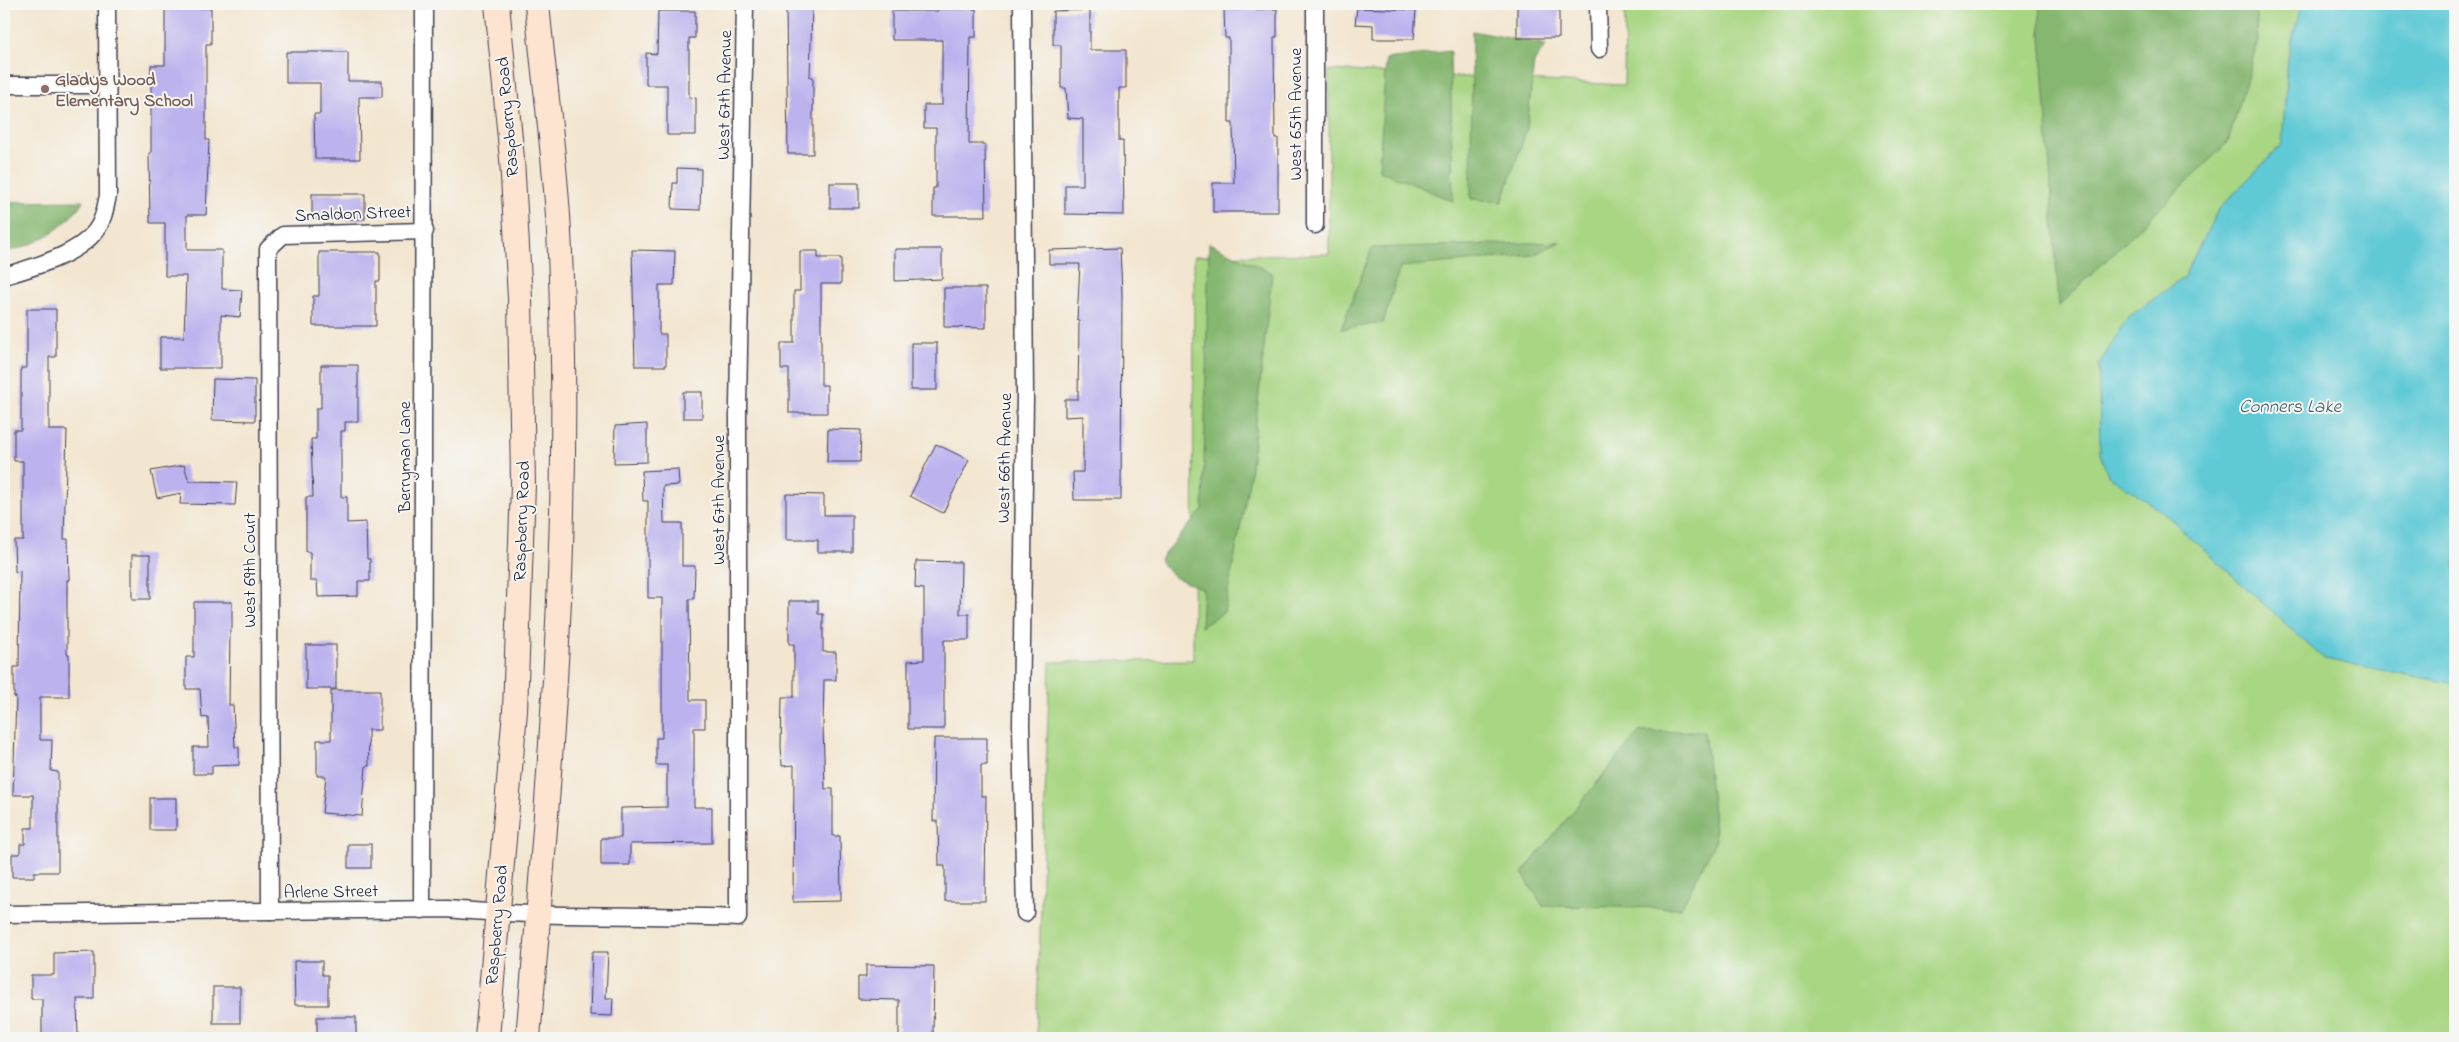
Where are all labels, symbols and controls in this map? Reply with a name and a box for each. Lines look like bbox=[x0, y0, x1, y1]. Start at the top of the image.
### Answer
street label: West 67th Avenue bbox=[712, 29, 740, 160]
street label: West 65th Avenue bbox=[1284, 47, 1310, 180]
street label: Raspberry Road bbox=[491, 56, 527, 178]
place label: Gladys Wood Elementary School bbox=[55, 68, 193, 116]
marker: Gladys Wood Elementary School bbox=[39, 83, 51, 95]
street label: Smaldon Street bbox=[294, 200, 412, 230]
street label: West 66th Avenue bbox=[992, 392, 1020, 523]
water label: Conners Lake bbox=[2239, 394, 2342, 421]
street label: Berryman Lane bbox=[393, 400, 419, 514]
street label: West 67th Avenue bbox=[707, 434, 733, 565]
street label: Raspberry Road bbox=[508, 460, 538, 582]
street label: West 69th Court bbox=[238, 512, 264, 628]
street label: Raspberry Road bbox=[480, 864, 516, 986]
street label: Arlene Street bbox=[284, 879, 379, 907]

